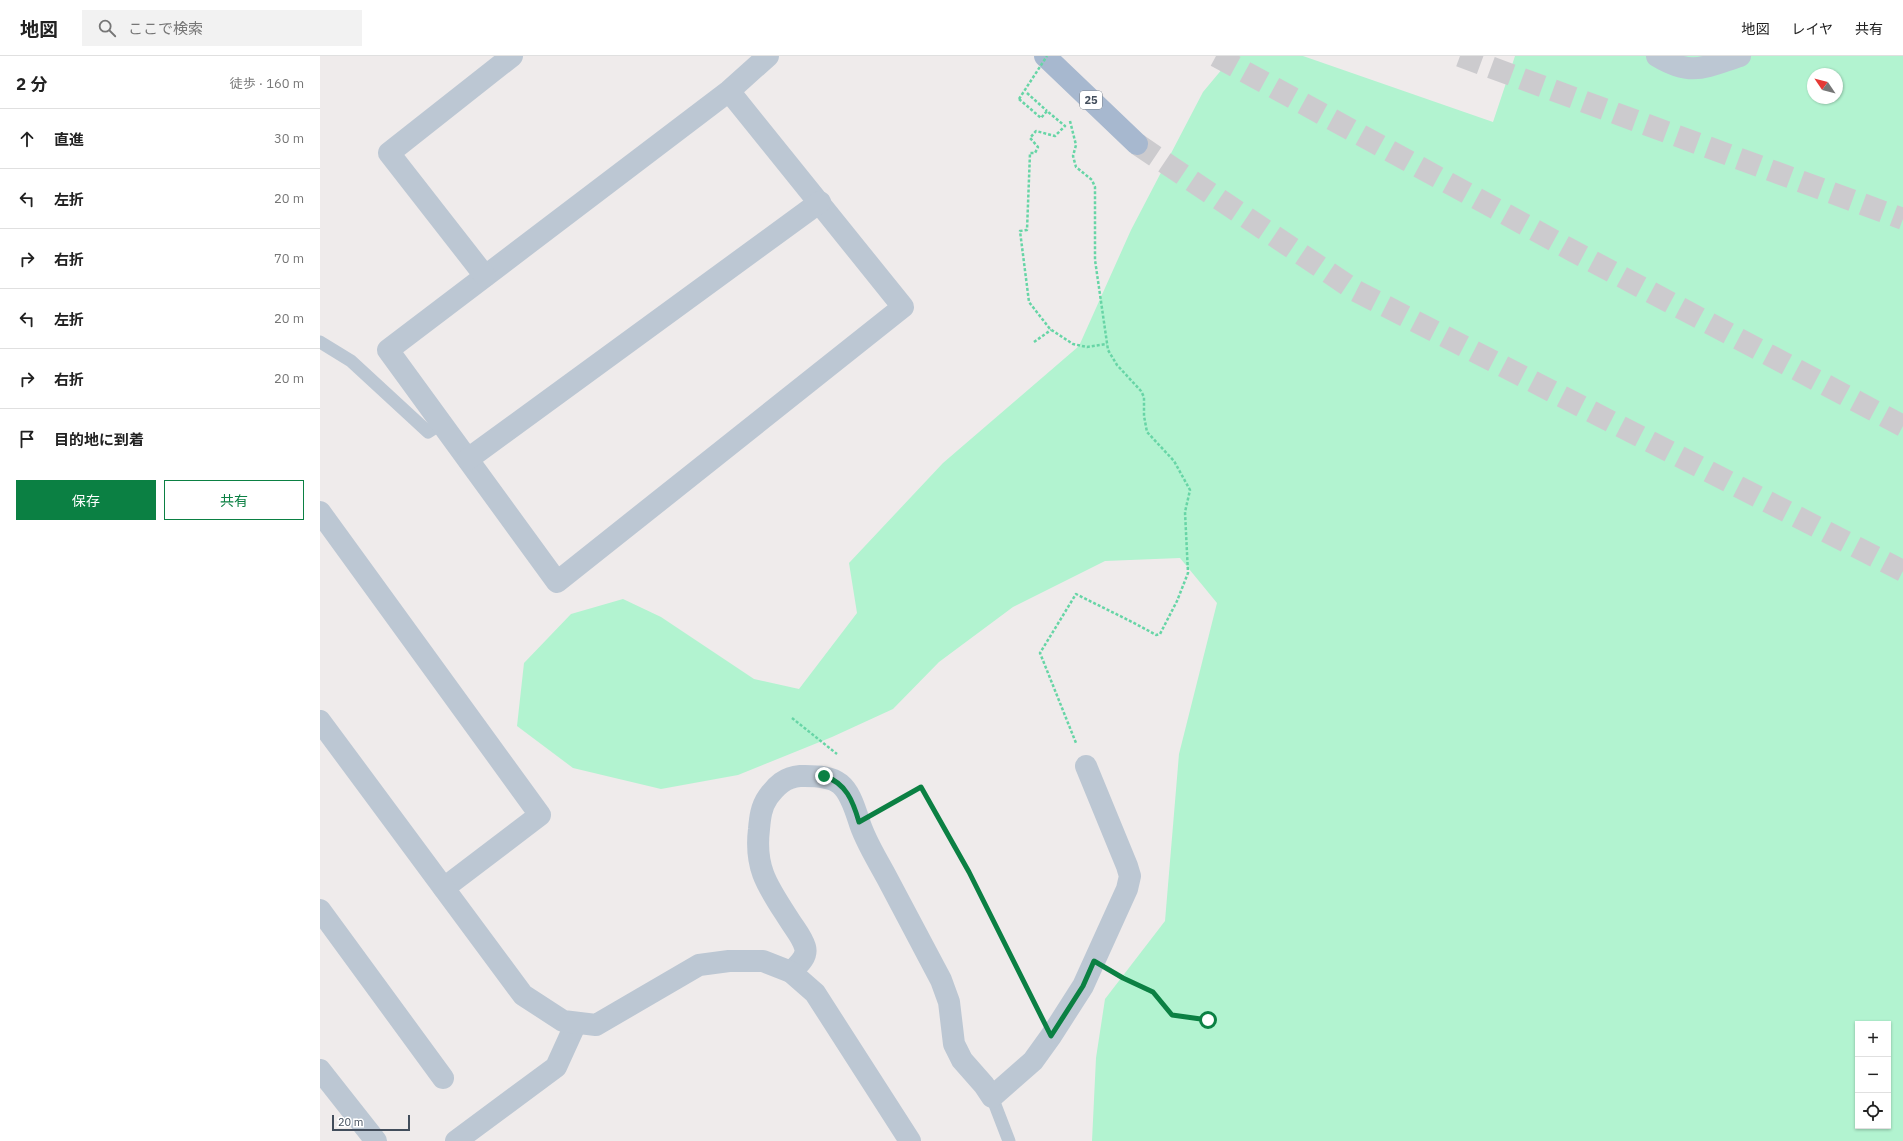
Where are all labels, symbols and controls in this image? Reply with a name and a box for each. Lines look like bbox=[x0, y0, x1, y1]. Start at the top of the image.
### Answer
search box bbox=[82, 10, 362, 46]
text: 地図 bbox=[20, 17, 58, 41]
icon: search bbox=[96, 17, 118, 39]
text: ここで検索 bbox=[128, 19, 203, 38]
text: 地図 bbox=[1741, 20, 1769, 38]
text: レイヤ bbox=[1791, 20, 1833, 38]
text: 共有 bbox=[1855, 20, 1883, 38]
north arrow bbox=[1807, 68, 1843, 104]
text: 2 分 bbox=[16, 73, 47, 95]
text: 徒歩 · 160 m bbox=[230, 75, 304, 92]
road number: 25 bbox=[1080, 91, 1102, 109]
icon: ahead bbox=[16, 128, 38, 150]
text: 直進 bbox=[54, 130, 84, 149]
text: 30 m bbox=[274, 130, 304, 147]
icon: left bbox=[16, 188, 38, 210]
text: 左折 bbox=[54, 190, 84, 209]
text: 20 m bbox=[274, 190, 304, 207]
icon: right bbox=[16, 248, 38, 270]
text: 右折 bbox=[54, 250, 84, 269]
text: 70 m bbox=[274, 250, 304, 267]
icon: left bbox=[16, 308, 38, 330]
text: 左折 bbox=[54, 310, 84, 329]
text: 20 m bbox=[274, 310, 304, 327]
icon: right bbox=[16, 368, 38, 390]
text: 右折 bbox=[54, 370, 84, 389]
text: 20 m bbox=[274, 370, 304, 387]
icon: arrive bbox=[16, 428, 38, 450]
text: 目的地に到着 bbox=[54, 430, 144, 449]
button: 保存 bbox=[16, 480, 156, 520]
button: 共有 bbox=[164, 480, 304, 520]
route end bbox=[815, 767, 833, 785]
route start bbox=[1199, 1011, 1217, 1029]
map controls bbox=[1855, 1021, 1891, 1129]
button: + bbox=[1855, 1021, 1891, 1057]
button: − bbox=[1855, 1057, 1891, 1093]
button: locate bbox=[1855, 1093, 1891, 1129]
scale bar bbox=[332, 1113, 410, 1132]
text: 20 m bbox=[338, 1115, 363, 1129]

